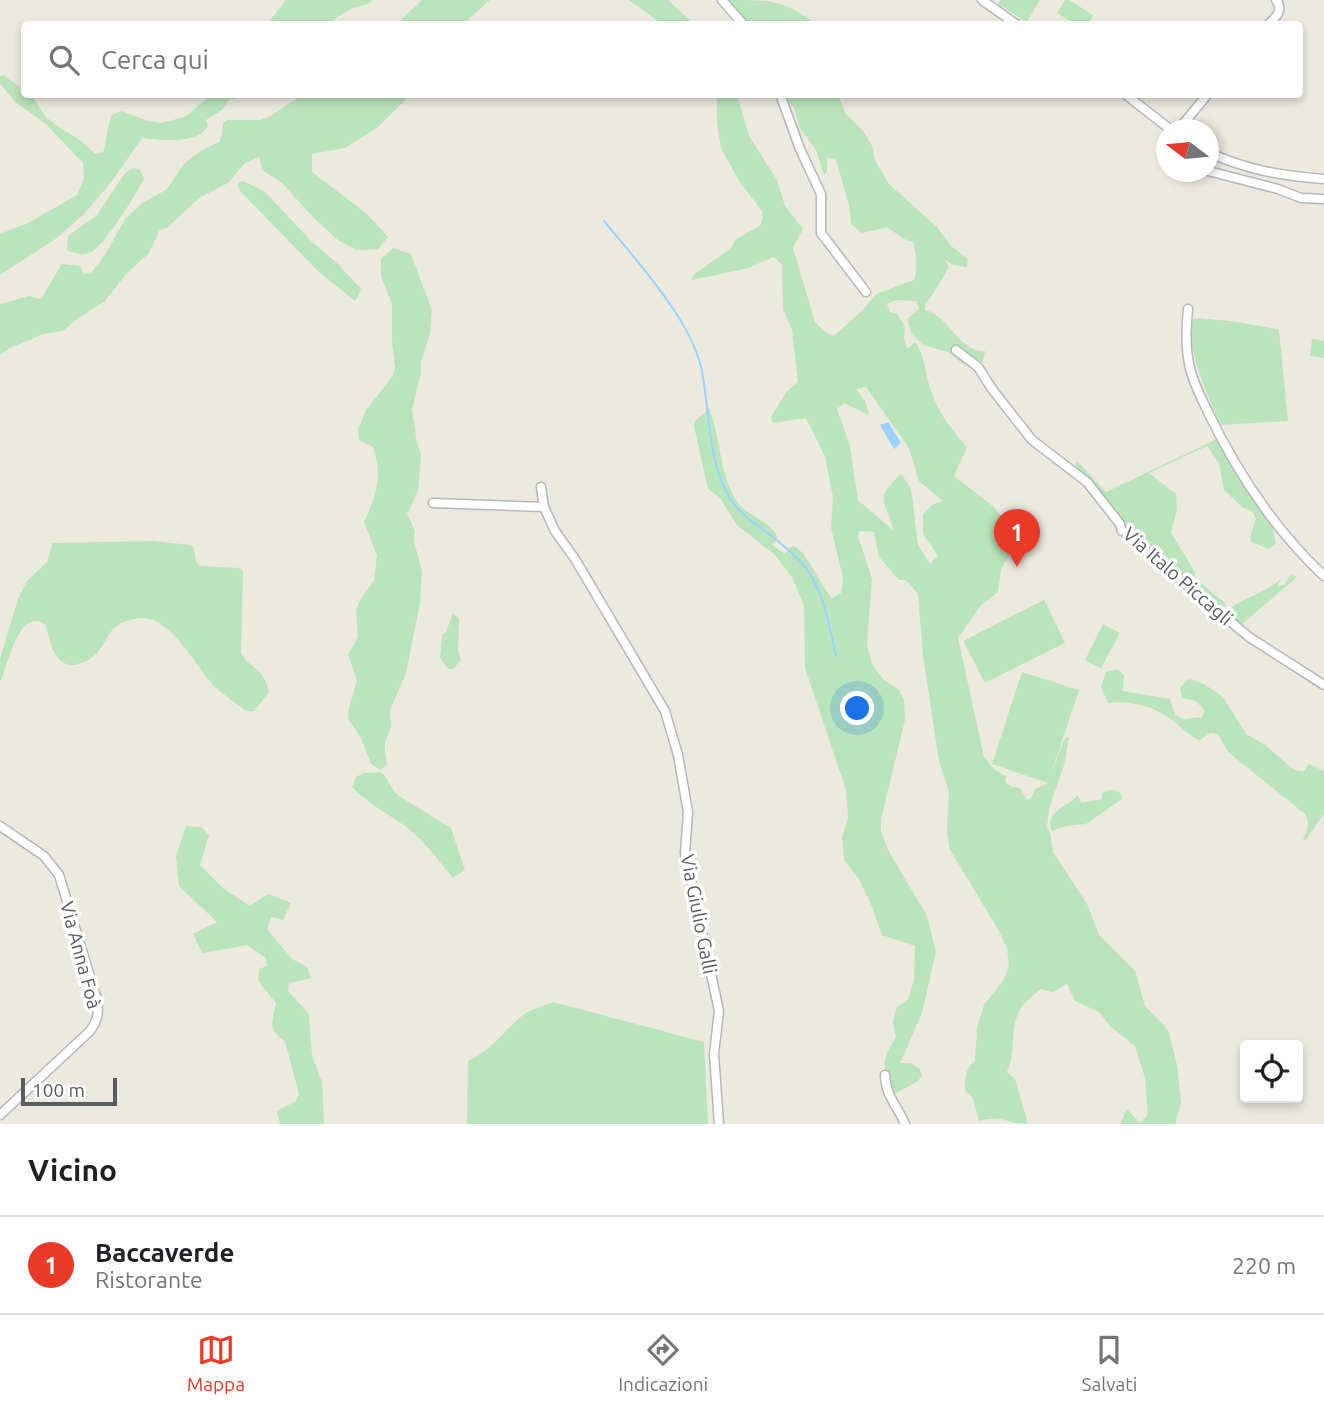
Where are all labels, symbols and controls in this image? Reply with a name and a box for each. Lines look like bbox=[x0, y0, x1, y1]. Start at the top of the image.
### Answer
search box bbox=[21, 21, 1303, 98]
icon: search bbox=[45, 41, 83, 79]
text: Cerca qui bbox=[101, 45, 209, 74]
north arrow bbox=[1156, 119, 1219, 182]
pin: 1 bbox=[994, 509, 1040, 567]
street label: Via Italo Piccagli bbox=[1119, 523, 1237, 629]
your location bbox=[840, 691, 874, 725]
street label: Via Giulio Galli bbox=[677, 852, 721, 976]
street label: Via Anna Foà bbox=[56, 899, 106, 1011]
map controls bbox=[1240, 1040, 1303, 1103]
button: locate bbox=[1240, 1040, 1303, 1103]
scale bar bbox=[21, 1075, 117, 1107]
text: 100 m bbox=[32, 1079, 85, 1101]
text: Vicino bbox=[28, 1153, 117, 1187]
text: Baccaverde bbox=[95, 1238, 234, 1267]
text: 1 bbox=[45, 1253, 57, 1278]
text: 220 m bbox=[1232, 1253, 1296, 1278]
text: Ristorante bbox=[95, 1267, 203, 1292]
tab: Mappa bbox=[187, 1331, 245, 1395]
tab: Indicazioni bbox=[618, 1331, 708, 1395]
tab: Salvati bbox=[1082, 1331, 1137, 1395]

